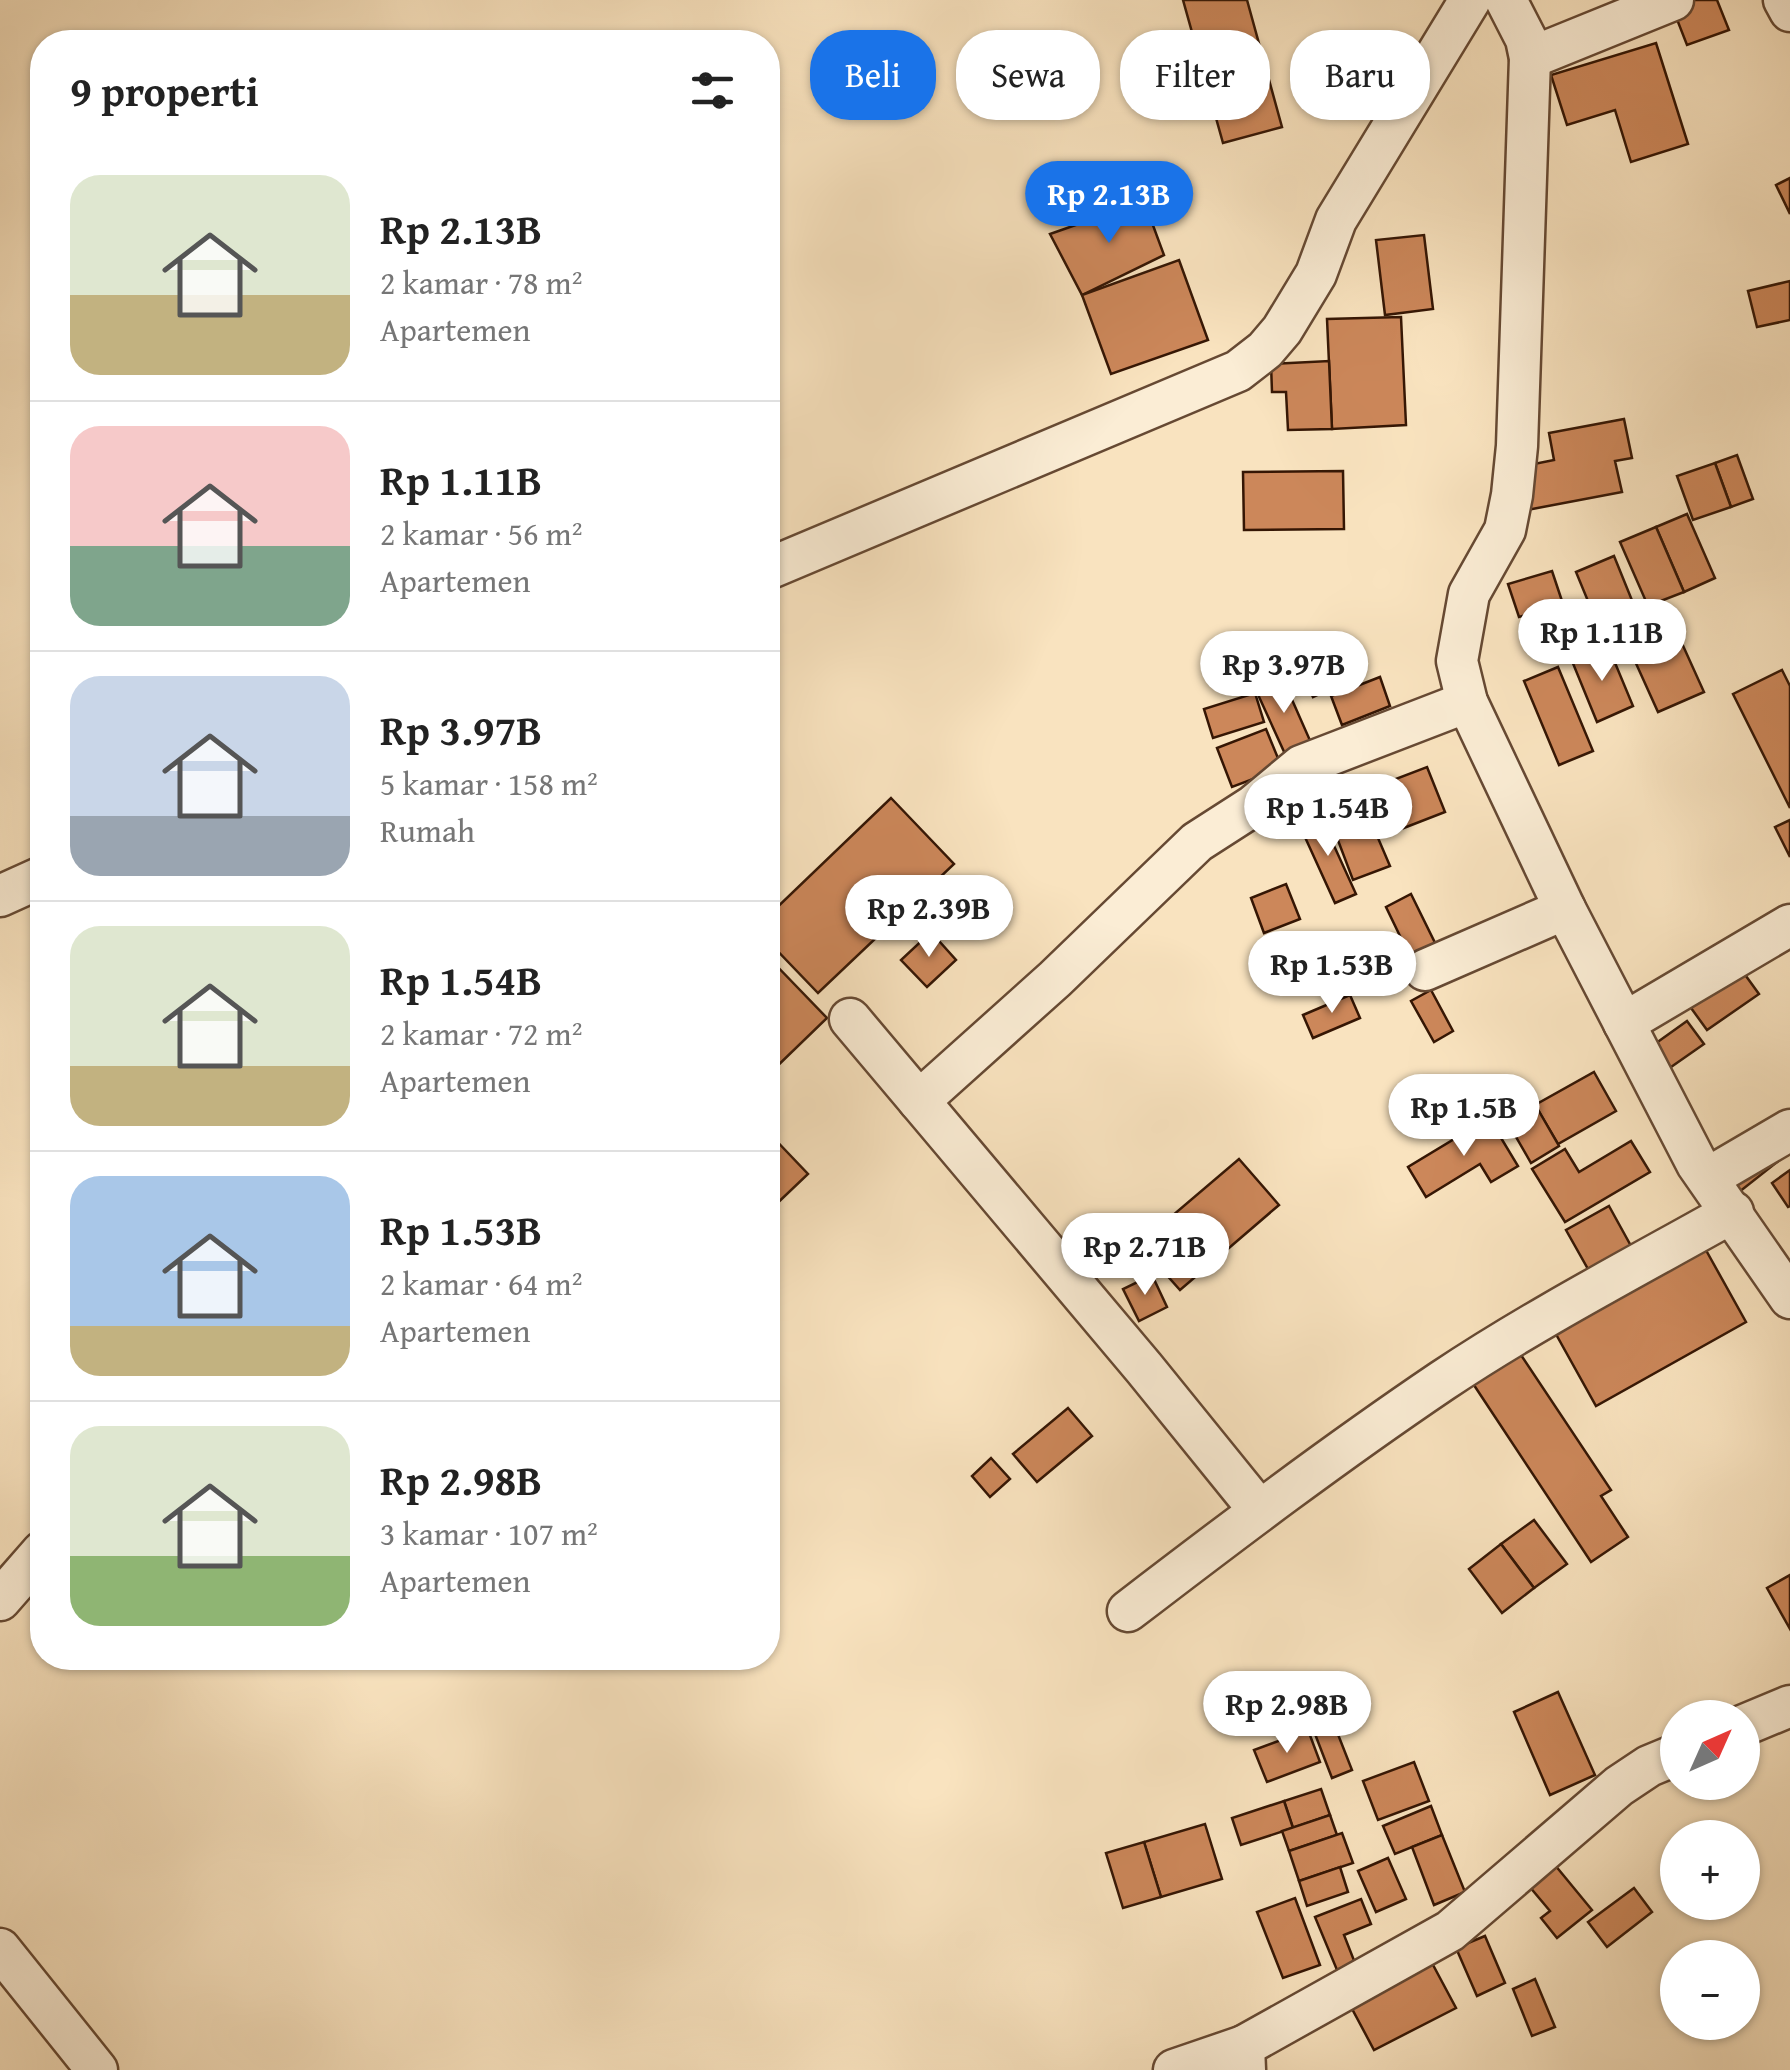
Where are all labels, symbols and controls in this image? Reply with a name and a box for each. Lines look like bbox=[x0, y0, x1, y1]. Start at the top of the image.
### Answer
chip: Beli bbox=[810, 30, 936, 120]
chip: Sewa bbox=[956, 30, 1100, 120]
chip: Filter bbox=[1120, 30, 1270, 120]
chip: Baru bbox=[1290, 30, 1430, 120]
text: 9 properti bbox=[70, 60, 259, 121]
icon: filters bbox=[685, 63, 740, 118]
pin: Rp 2.13B bbox=[1006, 161, 1212, 246]
text: Rp 2.13B bbox=[1047, 170, 1171, 217]
text: Rp 2.13B bbox=[380, 198, 542, 259]
icon: home bbox=[150, 215, 270, 335]
text: 2 kamar · 78 m² bbox=[380, 259, 582, 306]
text: Apartemen bbox=[380, 306, 530, 353]
text: Rp 1.11B bbox=[380, 449, 542, 510]
icon: home bbox=[150, 466, 270, 586]
text: 2 kamar · 56 m² bbox=[380, 510, 582, 557]
text: Apartemen bbox=[380, 557, 530, 604]
pin: Rp 1.11B bbox=[1499, 599, 1705, 684]
text: Rp 1.11B bbox=[1540, 608, 1664, 655]
pin: Rp 3.97B bbox=[1181, 631, 1387, 716]
text: Rp 3.97B bbox=[1222, 640, 1346, 687]
text: Rp 3.97B bbox=[380, 699, 542, 760]
icon: home bbox=[150, 716, 270, 836]
text: 5 kamar · 158 m² bbox=[380, 760, 598, 807]
pin: Rp 1.54B bbox=[1225, 774, 1431, 859]
text: Rp 1.54B bbox=[1266, 783, 1390, 830]
text: Rumah bbox=[380, 807, 475, 854]
pin: Rp 2.39B bbox=[826, 875, 1032, 960]
text: Rp 2.39B bbox=[867, 884, 991, 931]
pin: Rp 1.53B bbox=[1229, 931, 1435, 1016]
text: Rp 1.53B bbox=[1270, 940, 1394, 987]
text: Rp 1.54B bbox=[380, 949, 542, 1010]
icon: home bbox=[150, 966, 270, 1086]
text: 2 kamar · 72 m² bbox=[380, 1010, 582, 1057]
text: Apartemen bbox=[380, 1057, 530, 1104]
pin: Rp 1.5B bbox=[1372, 1074, 1556, 1159]
text: Rp 1.5B bbox=[1410, 1083, 1518, 1130]
text: Rp 1.53B bbox=[380, 1199, 542, 1260]
pin: Rp 2.71B bbox=[1042, 1213, 1248, 1298]
icon: home bbox=[150, 1216, 270, 1336]
text: Rp 2.71B bbox=[1083, 1222, 1207, 1269]
text: 2 kamar · 64 m² bbox=[380, 1260, 582, 1307]
text: Apartemen bbox=[380, 1307, 530, 1354]
text: Rp 2.98B bbox=[380, 1449, 542, 1510]
icon: home bbox=[150, 1466, 270, 1586]
text: 3 kamar · 107 m² bbox=[380, 1510, 598, 1557]
text: Apartemen bbox=[380, 1557, 530, 1604]
pin: Rp 2.98B bbox=[1184, 1671, 1390, 1756]
text: Rp 2.98B bbox=[1225, 1680, 1349, 1727]
north arrow bbox=[1660, 1700, 1760, 1800]
map controls bbox=[1660, 1700, 1760, 2040]
button: + bbox=[1660, 1820, 1760, 1920]
button: − bbox=[1660, 1940, 1760, 2040]

